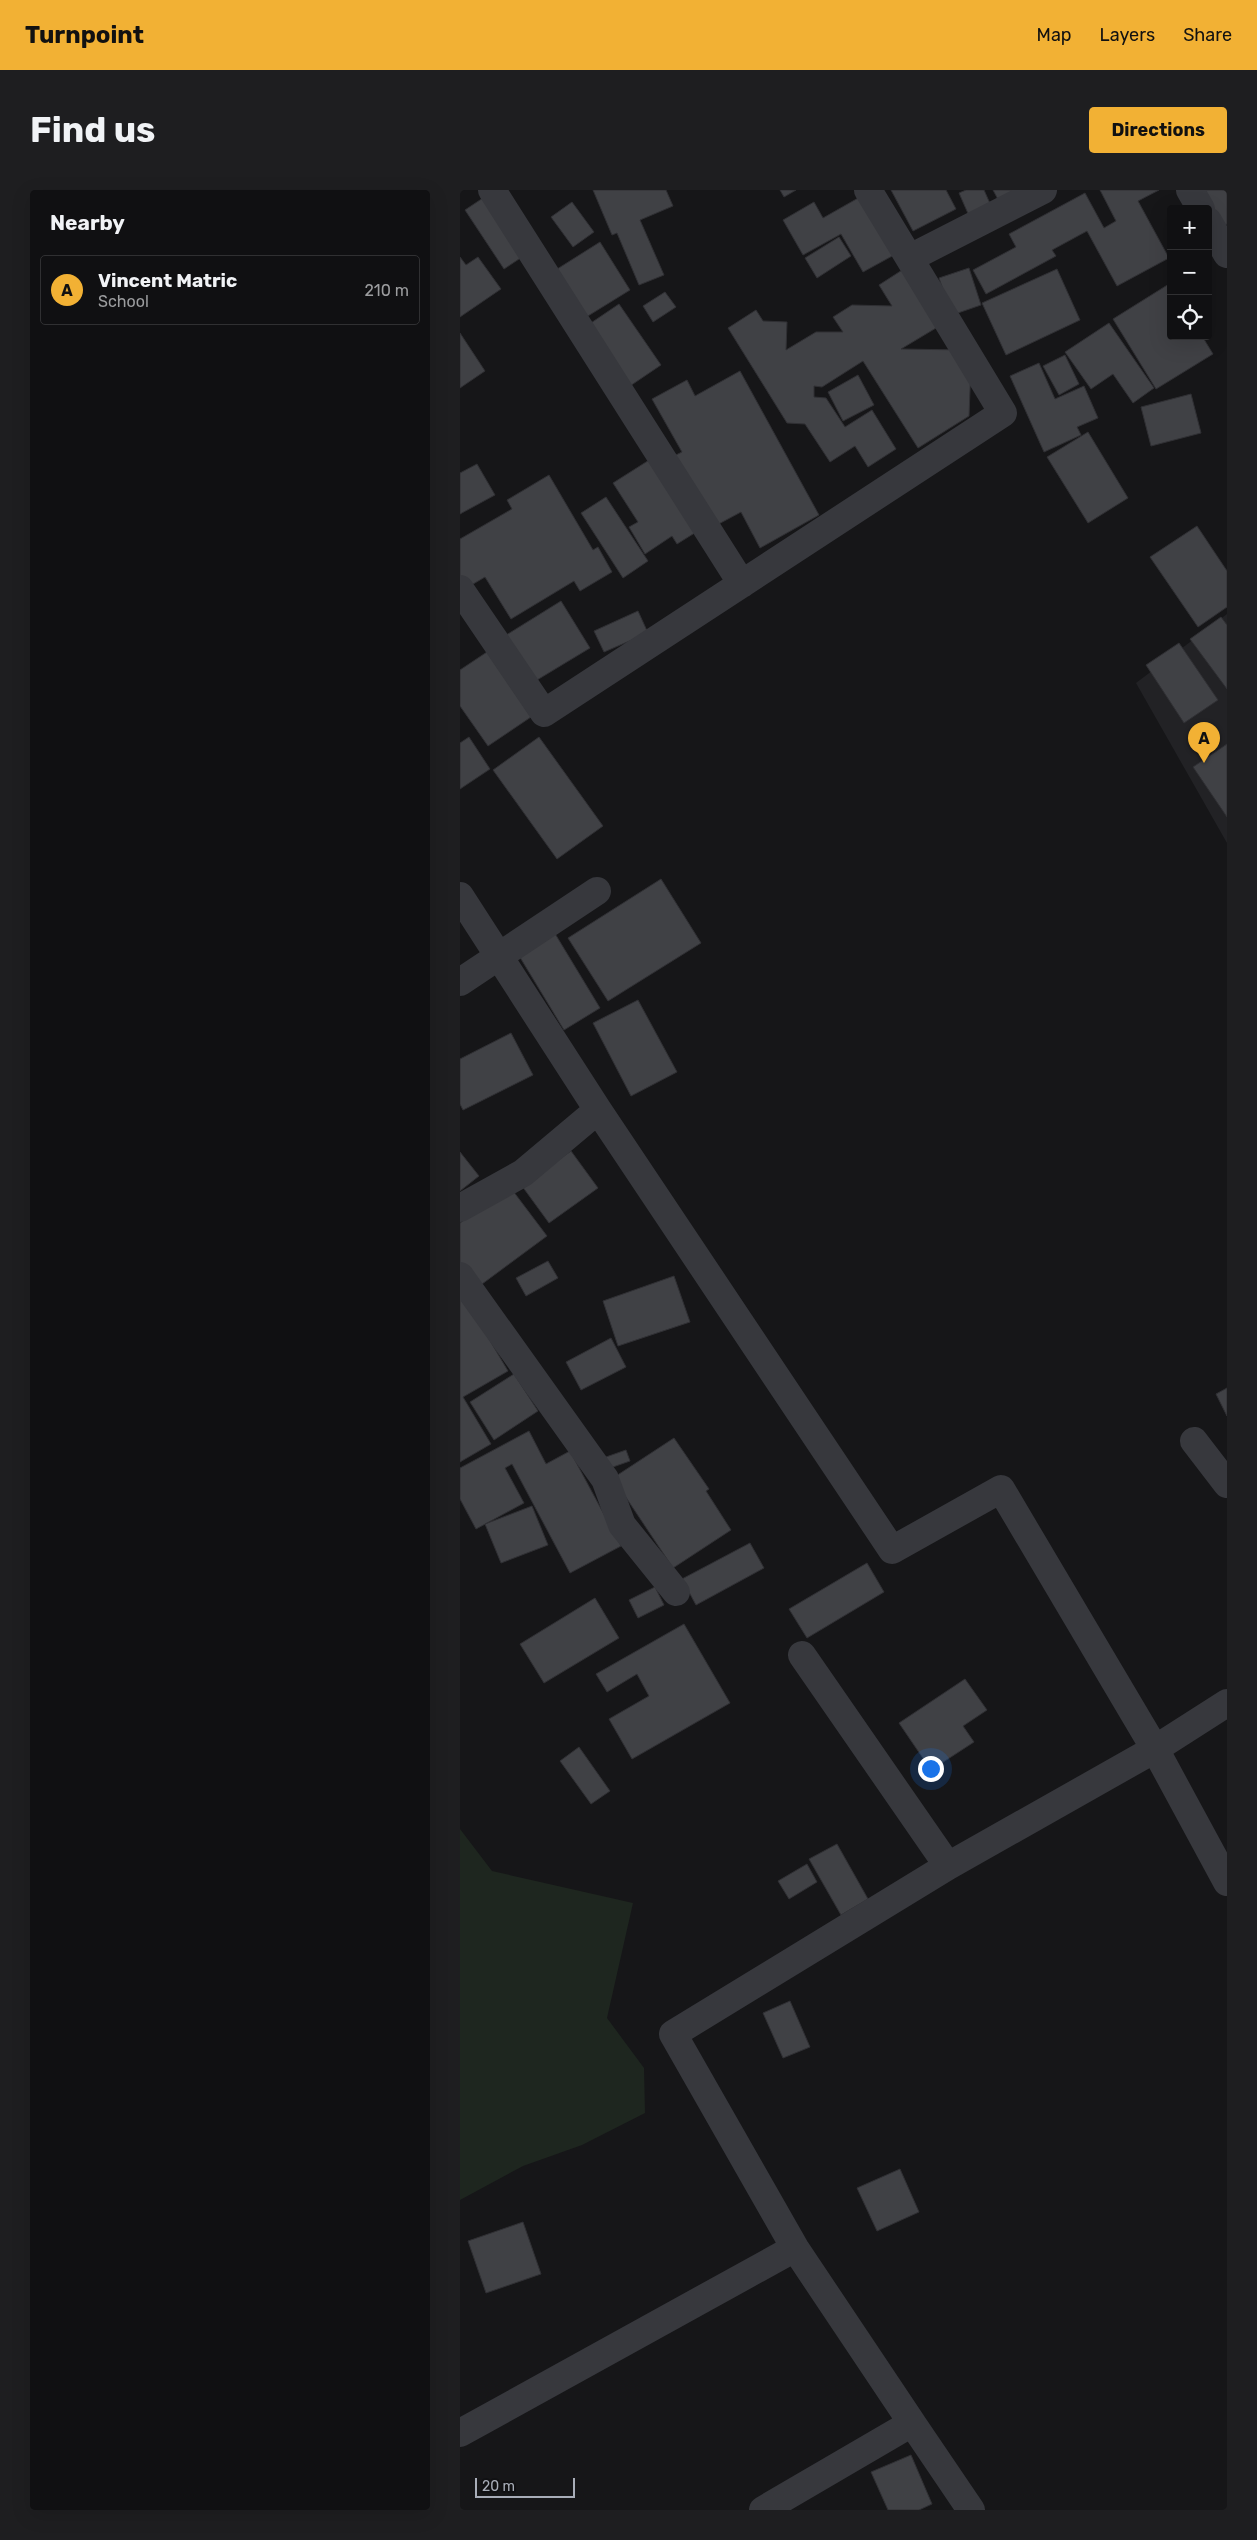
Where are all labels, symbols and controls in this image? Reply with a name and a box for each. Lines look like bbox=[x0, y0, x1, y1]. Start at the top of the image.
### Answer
text: Turnpoint bbox=[25, 21, 144, 49]
text: Map bbox=[1037, 24, 1072, 46]
text: Layers bbox=[1100, 24, 1155, 46]
text: Share bbox=[1183, 24, 1232, 46]
button: Directions bbox=[1089, 107, 1227, 153]
text: Find us bbox=[30, 109, 155, 151]
map controls bbox=[1167, 205, 1212, 340]
button: + bbox=[1167, 205, 1212, 250]
text: Nearby bbox=[50, 210, 125, 235]
button: − bbox=[1167, 250, 1212, 295]
text: Vincent Matric bbox=[98, 269, 237, 292]
text: A bbox=[61, 281, 73, 300]
text: 210 m bbox=[364, 281, 409, 300]
text: School bbox=[98, 292, 149, 311]
button: locate bbox=[1167, 295, 1212, 340]
pin: A bbox=[1188, 722, 1220, 763]
your location bbox=[918, 1756, 944, 1782]
scale bar bbox=[475, 2475, 575, 2498]
text: 20 m bbox=[482, 2478, 515, 2495]

